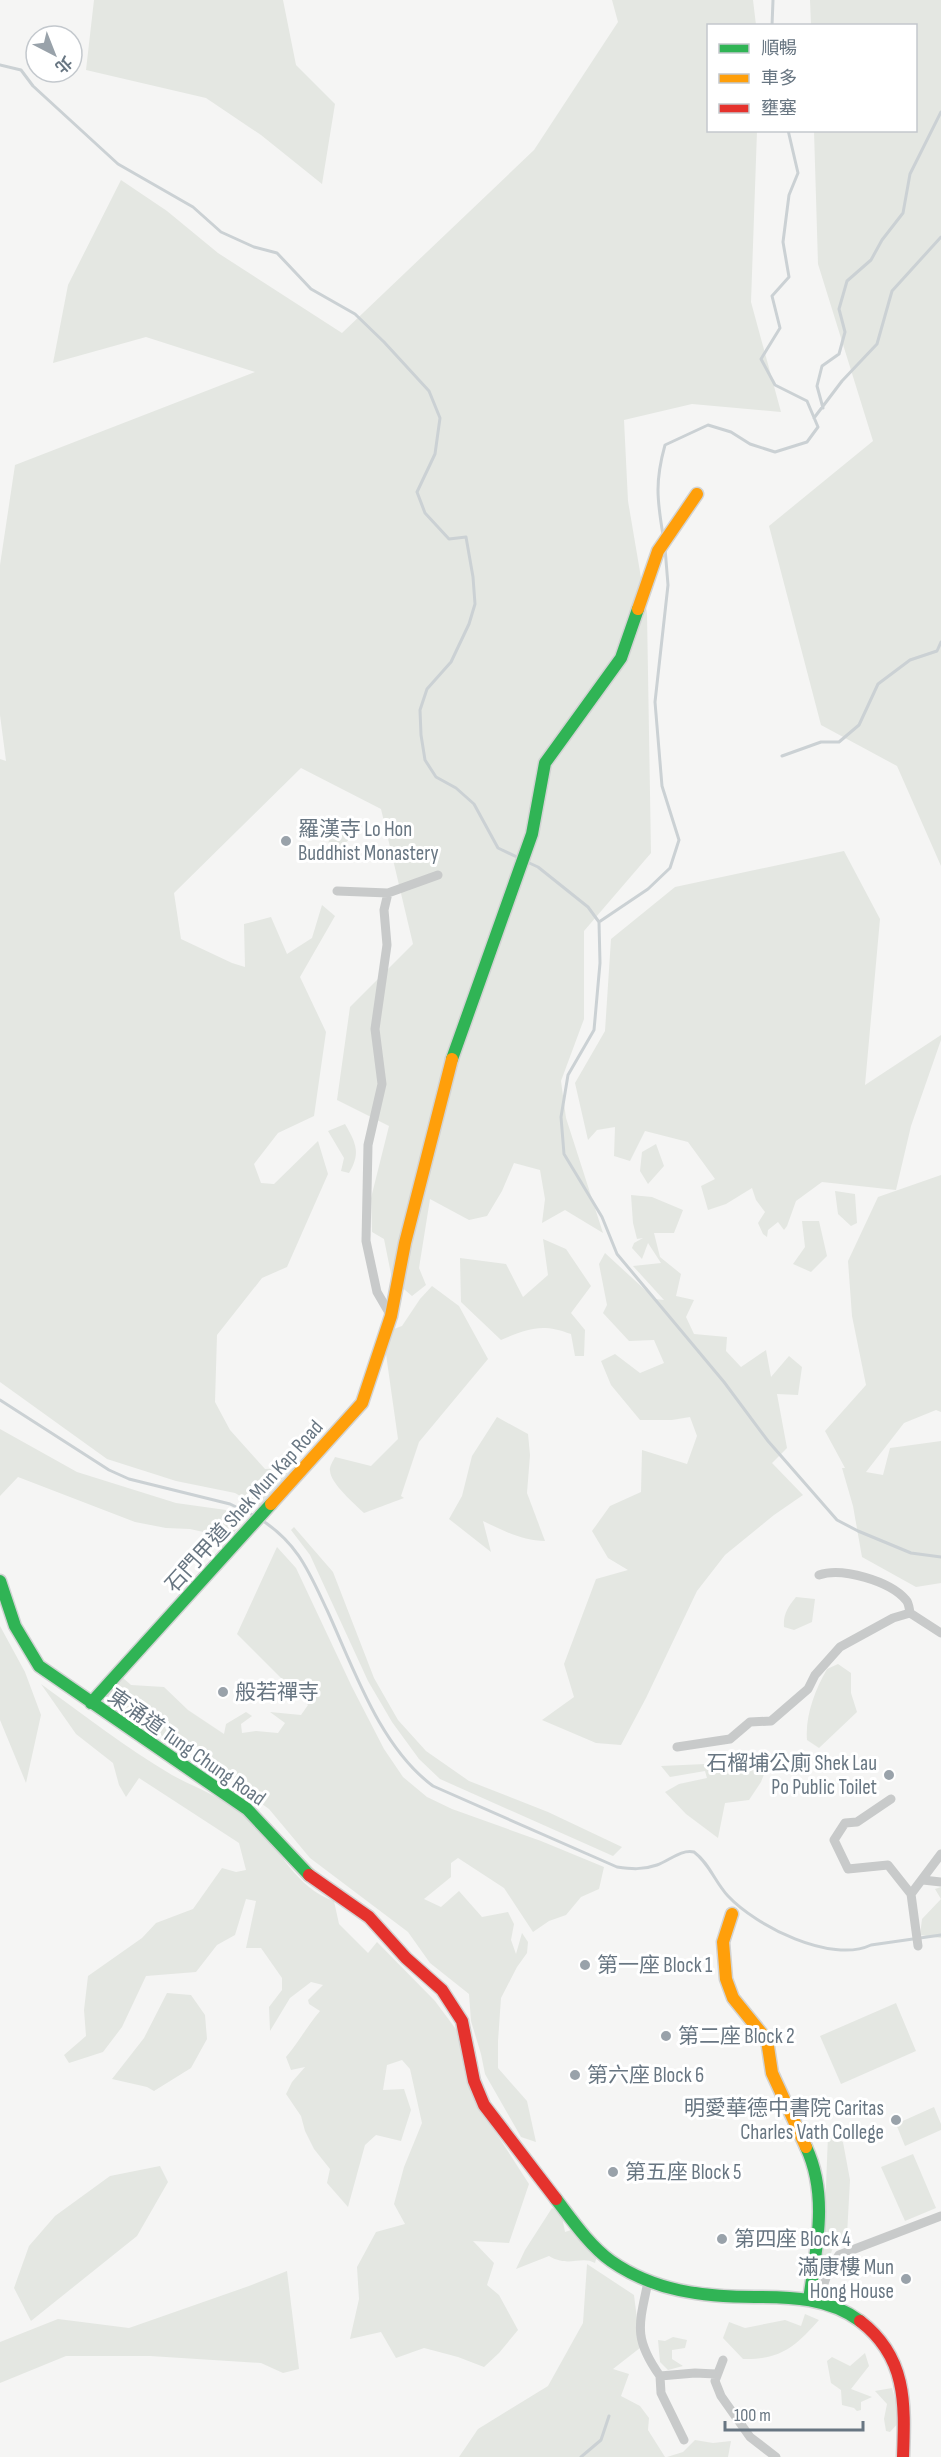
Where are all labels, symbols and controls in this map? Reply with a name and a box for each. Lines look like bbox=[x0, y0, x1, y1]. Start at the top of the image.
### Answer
north arrow bbox=[24, 24, 84, 84]
legend bbox=[707, 24, 917, 132]
text: 順暢 bbox=[761, 38, 797, 59]
text: 北 bbox=[51, 52, 75, 76]
text: 車多 bbox=[761, 68, 797, 89]
text: 壅塞 bbox=[761, 98, 797, 119]
place label: 羅漢寺 Lo Hon Buddhist Monastery bbox=[298, 817, 439, 866]
marker: 羅漢寺 Lo Hon Buddhist Monastery bbox=[279, 834, 293, 848]
street label: 石門甲道 Shek Mun Kap Road bbox=[160, 1415, 328, 1598]
place label: 般若禪寺 bbox=[235, 1680, 319, 1705]
street label: 東涌道 Tung Chung Road bbox=[103, 1684, 270, 1811]
marker: 般若禪寺 bbox=[216, 1685, 230, 1699]
place label: 石榴埔公廁 Shek Lau Po Public Toilet bbox=[706, 1751, 877, 1800]
marker: 石榴埔公廁 Shek Lau Po Public Toilet bbox=[882, 1768, 896, 1782]
place label: 第一座 Block 1 bbox=[597, 1953, 713, 1978]
marker: 第一座 Block 1 bbox=[578, 1958, 592, 1972]
place label: 第二座 Block 2 bbox=[678, 2024, 795, 2049]
marker: 第二座 Block 2 bbox=[659, 2029, 673, 2043]
place label: 第六座 Block 6 bbox=[587, 2063, 704, 2088]
marker: 第六座 Block 6 bbox=[568, 2068, 582, 2082]
place label: 明愛華德中書院 Caritas Charles Vath College bbox=[684, 2096, 884, 2145]
marker: 明愛華德中書院 Caritas Charles Vath College bbox=[889, 2113, 903, 2127]
place label: 第五座 Block 5 bbox=[625, 2160, 742, 2185]
marker: 第五座 Block 5 bbox=[606, 2165, 620, 2179]
place label: 第四座 Block 4 bbox=[734, 2227, 851, 2252]
marker: 第四座 Block 4 bbox=[715, 2232, 729, 2246]
place label: 滿康樓 Mun Hong House bbox=[797, 2255, 894, 2304]
marker: 滿康樓 Mun Hong House bbox=[899, 2272, 913, 2286]
scale bar bbox=[725, 2394, 863, 2432]
text: 100 m bbox=[734, 2405, 771, 2426]

